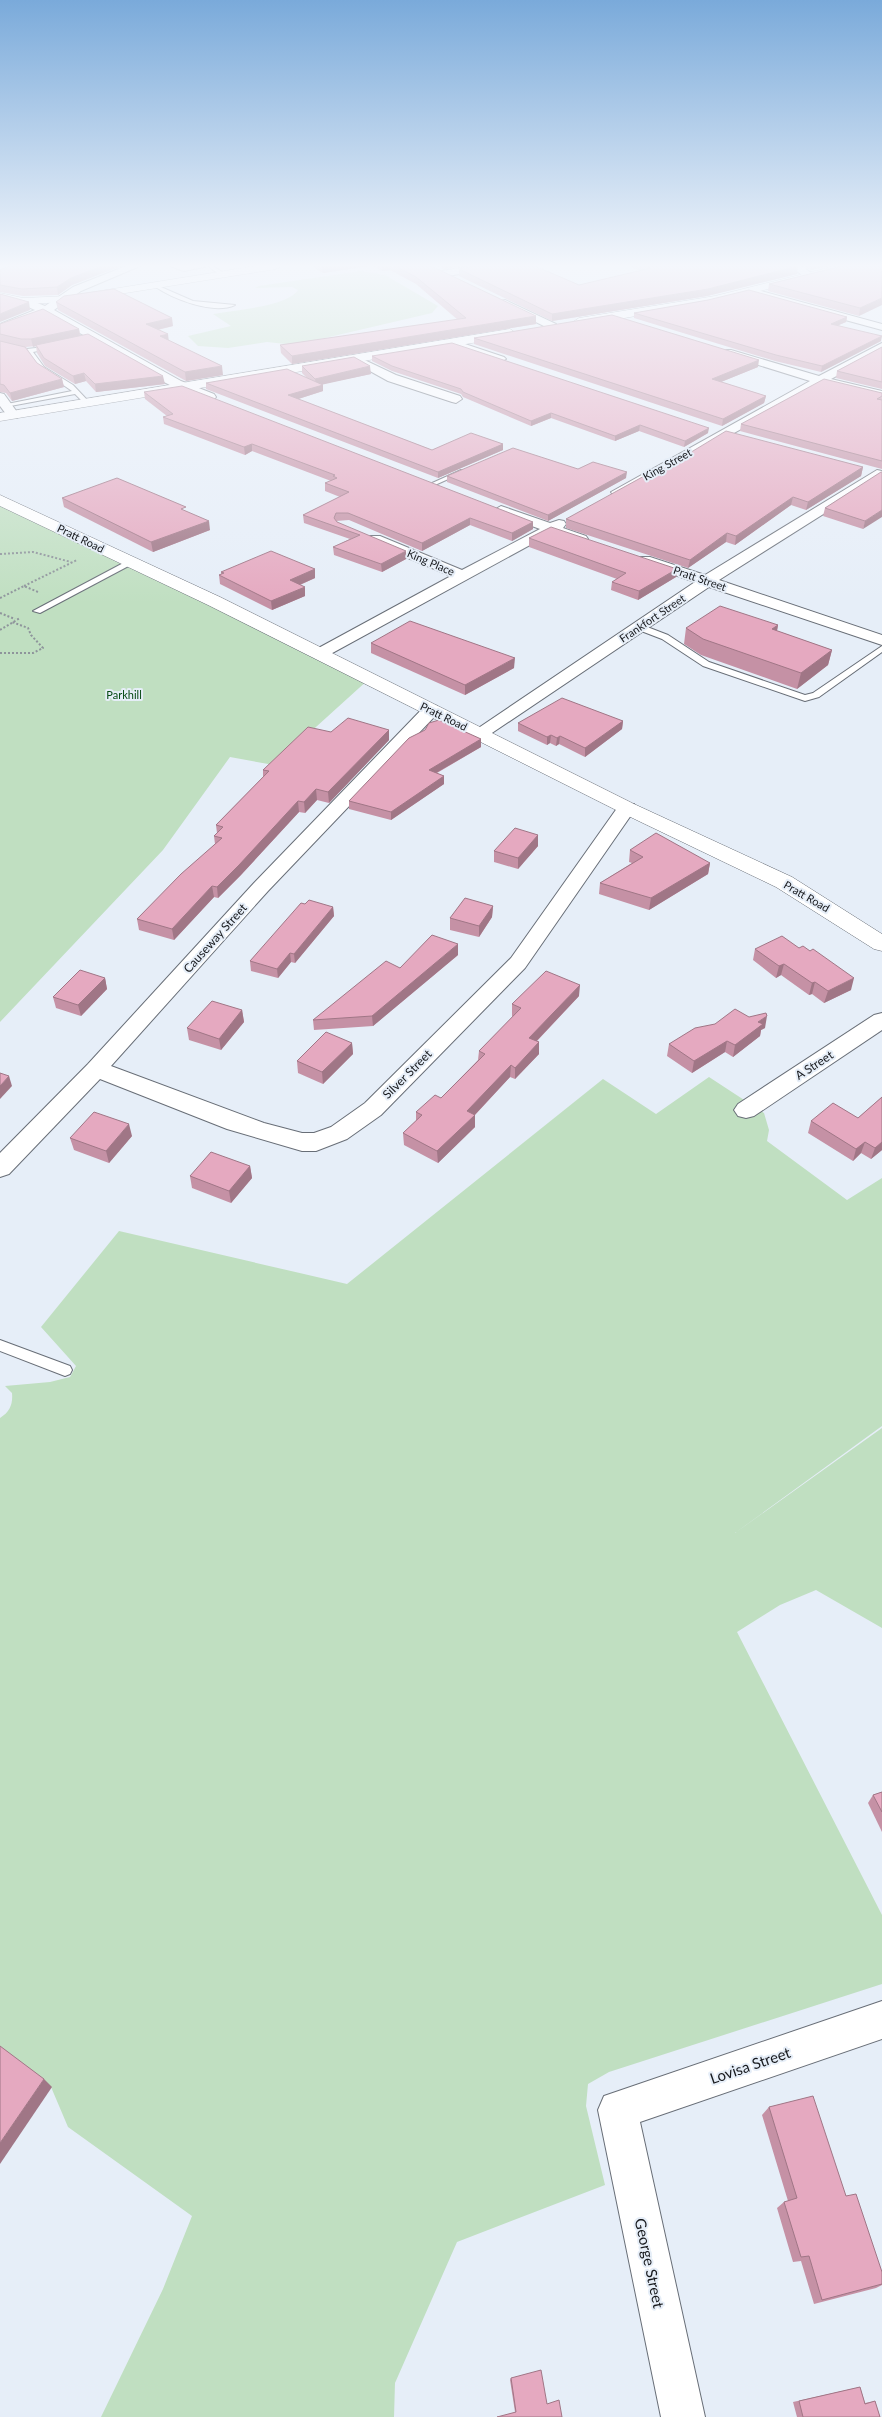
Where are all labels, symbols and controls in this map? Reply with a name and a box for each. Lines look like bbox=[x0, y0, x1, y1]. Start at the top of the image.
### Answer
street label: King Street bbox=[640, 445, 694, 483]
street label: Pratt Road bbox=[55, 521, 107, 555]
street label: King Place bbox=[405, 546, 457, 578]
street label: Pratt Street bbox=[672, 563, 728, 593]
street label: Frankfort Street bbox=[617, 591, 687, 645]
park label: Parkhill bbox=[106, 688, 142, 701]
street label: Pratt Road bbox=[418, 699, 470, 733]
street label: Pratt Road bbox=[782, 878, 832, 914]
street label: Causeway Street bbox=[180, 900, 250, 976]
street label: Silver Street bbox=[379, 1046, 435, 1102]
street label: A Street bbox=[792, 1047, 836, 1083]
street label: Lovisa Street bbox=[707, 2043, 793, 2087]
street label: George Street bbox=[632, 2216, 668, 2310]

